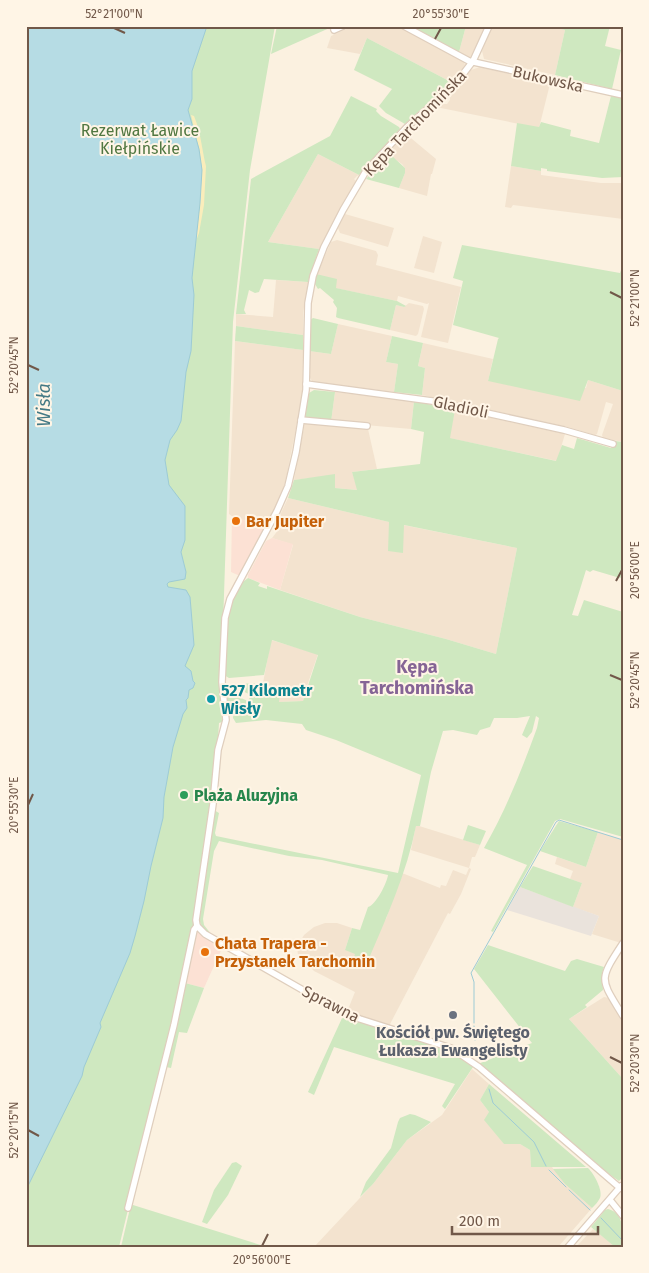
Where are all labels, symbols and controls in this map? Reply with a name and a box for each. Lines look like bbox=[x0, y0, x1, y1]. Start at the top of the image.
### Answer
text: 52°21'00"N bbox=[85, 7, 143, 21]
text: 20°55'30"E bbox=[413, 7, 469, 21]
street label: Bukowska bbox=[511, 62, 585, 96]
street label: Kępa Tarchomińska bbox=[359, 66, 471, 180]
park label: Rezerwat Ławice Kiełpińskie bbox=[81, 121, 199, 158]
text: 52°21'00"N bbox=[628, 269, 642, 327]
text: 52°20'45"N bbox=[7, 336, 21, 394]
water label: Wisła bbox=[33, 383, 55, 427]
street label: Gladioli bbox=[432, 392, 490, 422]
place label: Bar Jupiter bbox=[246, 512, 325, 531]
marker: Bar Jupiter bbox=[230, 515, 242, 527]
text: 20°56'00"E bbox=[628, 541, 642, 599]
text: 52°20'45"N bbox=[628, 651, 642, 709]
district label: Kępa Tarchomińska bbox=[360, 656, 474, 699]
place label: 527 Kilometr Wisły bbox=[221, 681, 313, 718]
marker: 527 Kilometr Wisły bbox=[205, 693, 217, 705]
text: 20°55'30"E bbox=[7, 777, 21, 833]
place label: Plaża Aluzyjna bbox=[194, 786, 298, 805]
marker: Plaża Aluzyjna bbox=[178, 789, 190, 801]
place label: Chata Trapera - Przystanek Tarchomin bbox=[215, 934, 375, 971]
marker: Chata Trapera - Przystanek Tarchomin bbox=[199, 946, 211, 958]
street label: Sprawna bbox=[299, 981, 363, 1027]
marker: Kościół pw. Świętego Łukasza Ewangelisty bbox=[447, 1009, 459, 1021]
place label: Kościół pw. Świętego Łukasza Ewangelisty bbox=[376, 1022, 530, 1060]
text: 52°20'30"N bbox=[628, 1034, 642, 1092]
text: 52°20'15"N bbox=[7, 1101, 21, 1159]
scale bar bbox=[452, 1203, 598, 1235]
text: 200 m bbox=[459, 1212, 500, 1230]
text: 20°56'00"E bbox=[233, 1253, 291, 1267]

